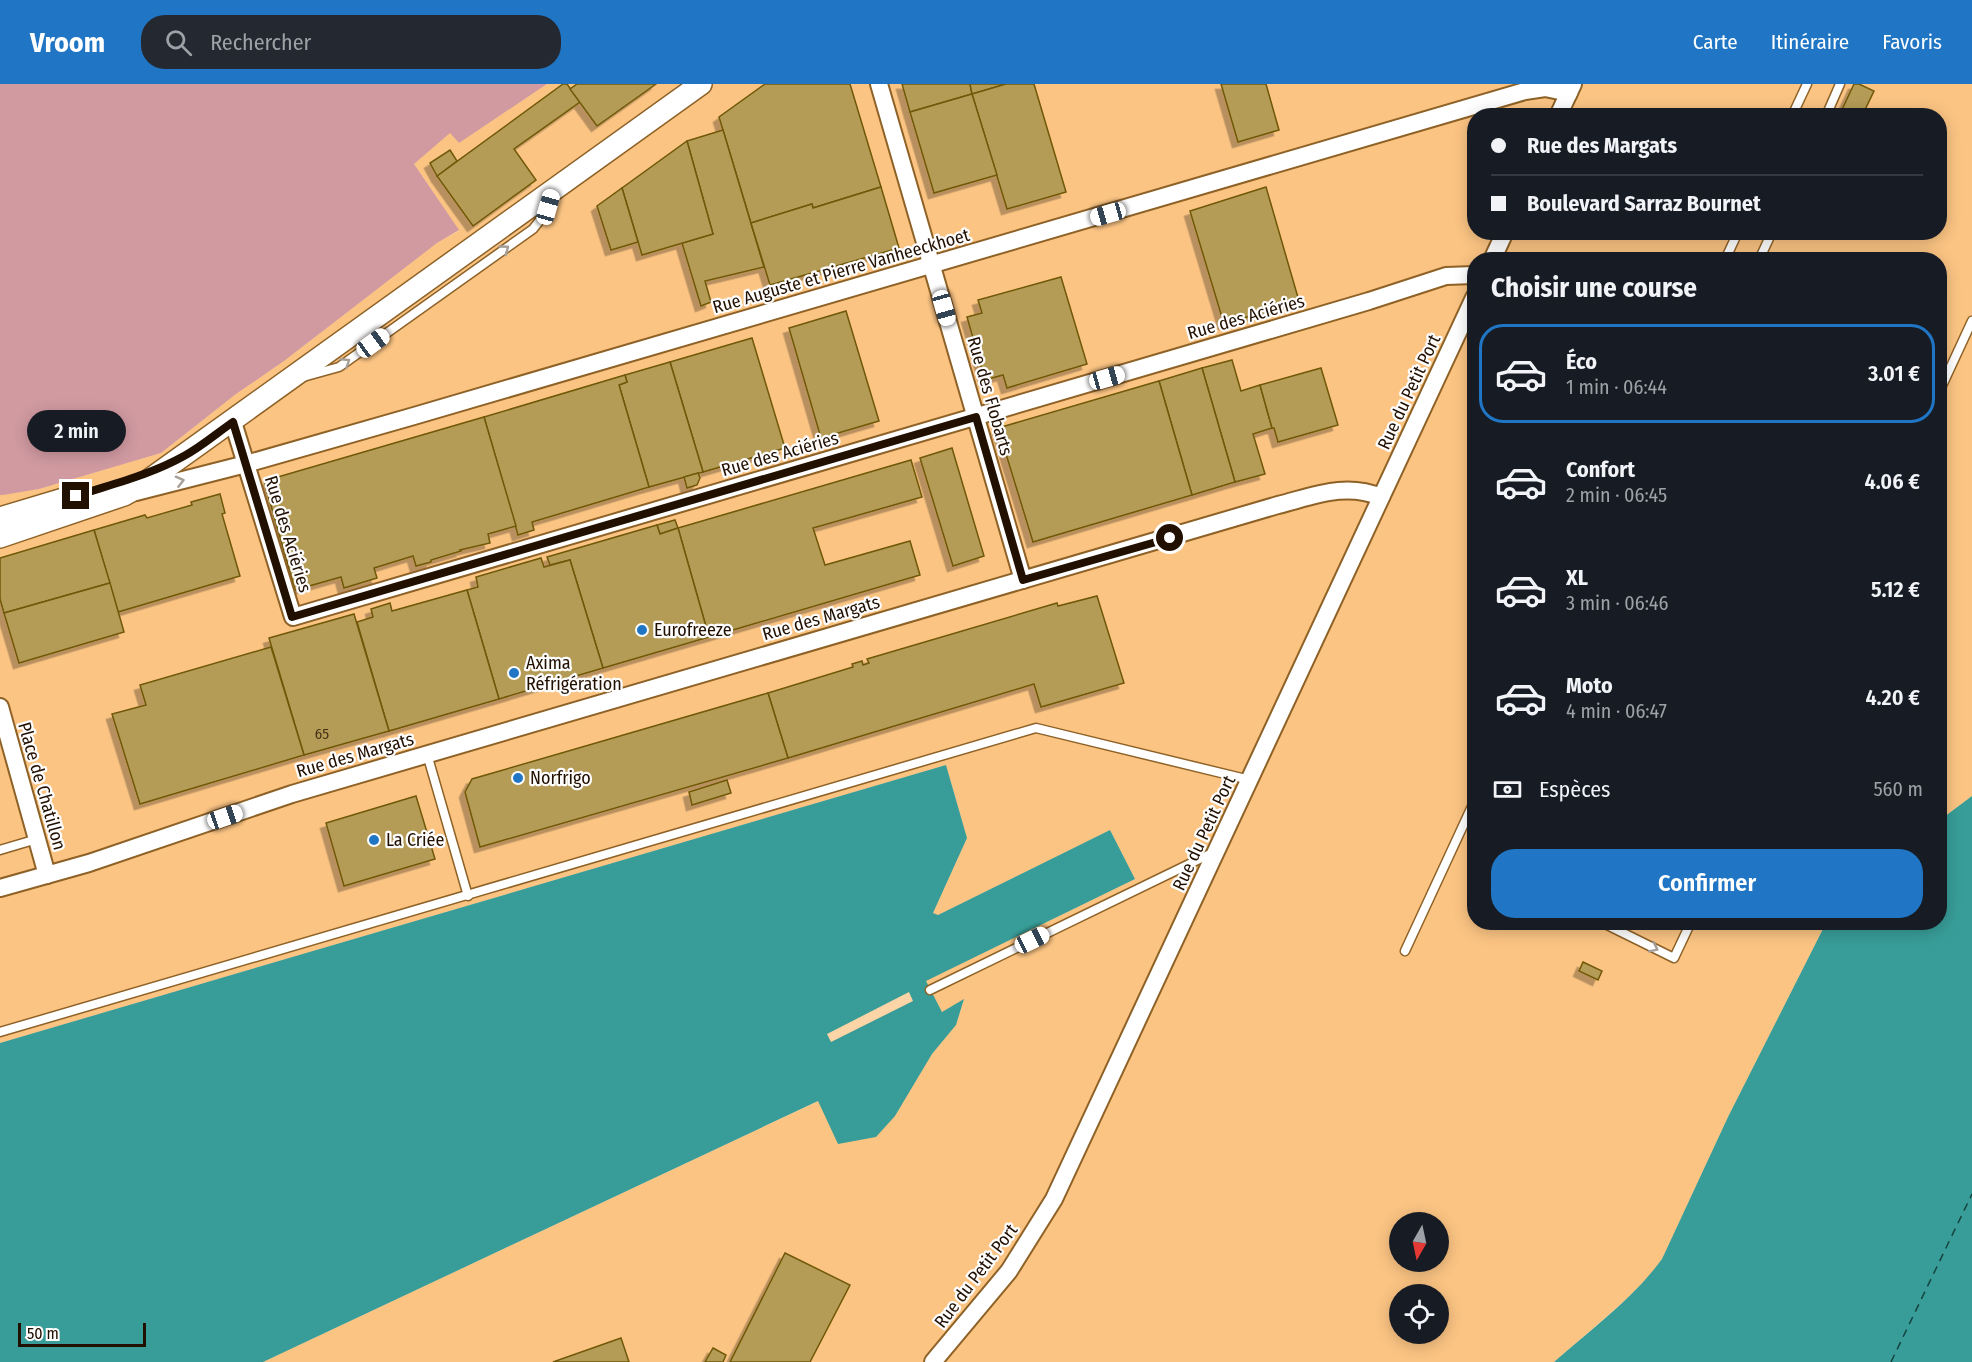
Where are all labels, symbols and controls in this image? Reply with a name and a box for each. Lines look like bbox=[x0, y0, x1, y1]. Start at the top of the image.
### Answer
search box bbox=[141, 15, 561, 69]
text: Vroom bbox=[30, 26, 105, 59]
icon: search bbox=[162, 26, 195, 59]
text: Rechercher bbox=[210, 29, 311, 56]
text: Carte bbox=[1693, 29, 1738, 55]
text: Itinéraire bbox=[1771, 29, 1849, 55]
text: Favoris bbox=[1882, 29, 1942, 55]
text: Rue des Margats bbox=[1527, 132, 1677, 159]
car bbox=[534, 187, 562, 227]
text: Boulevard Sarraz Bournet bbox=[1527, 190, 1761, 217]
car bbox=[1088, 200, 1128, 228]
street label: Rue Auguste et Pierre Vanheeckhoet bbox=[710, 224, 972, 318]
one-way arrow bbox=[499, 245, 510, 256]
text: Choisir une course bbox=[1491, 272, 1697, 304]
car bbox=[930, 288, 958, 328]
street label: Rue des Aciéries bbox=[1185, 290, 1307, 344]
car bbox=[353, 325, 393, 361]
street label: Rue du Petit Port bbox=[1373, 331, 1445, 453]
street label: Rue des Flobarts bbox=[963, 334, 1018, 458]
icon: car bbox=[1494, 347, 1548, 401]
text: Éco bbox=[1566, 348, 1597, 375]
one-way arrow bbox=[340, 357, 350, 369]
text: 3.01 € bbox=[1868, 360, 1920, 387]
car bbox=[1087, 364, 1127, 392]
text: 1 min · 06:44 bbox=[1566, 375, 1667, 399]
callout: 2 min bbox=[26, 409, 125, 451]
text: 2 min bbox=[54, 419, 99, 443]
street label: Rue des Aciéries bbox=[719, 427, 841, 481]
icon: car bbox=[1494, 455, 1548, 509]
text: Confort bbox=[1566, 456, 1635, 483]
text: 4.06 € bbox=[1864, 468, 1920, 495]
street label: Rue des Aciéries bbox=[260, 473, 316, 595]
one-way arrow bbox=[175, 475, 185, 488]
route end bbox=[62, 482, 89, 509]
text: 2 min · 06:45 bbox=[1566, 483, 1667, 507]
route start bbox=[1156, 524, 1183, 551]
icon: car bbox=[1494, 563, 1548, 617]
text: XL bbox=[1566, 564, 1588, 591]
text: 5.12 € bbox=[1871, 576, 1920, 603]
street label: Rue des Margats bbox=[760, 591, 882, 645]
text: 3 min · 06:46 bbox=[1566, 591, 1668, 615]
place label: Eurofreeze bbox=[654, 619, 732, 641]
marker: Eurofreeze bbox=[635, 623, 649, 637]
place label: Axima Réfrigération bbox=[526, 652, 622, 695]
marker: Axima Réfrigération bbox=[507, 666, 521, 680]
icon: car bbox=[1494, 671, 1548, 725]
text: Moto bbox=[1566, 672, 1613, 699]
text: 4.20 € bbox=[1865, 684, 1920, 711]
text: 4 min · 06:47 bbox=[1566, 699, 1667, 723]
street label: Place de Chatillon bbox=[13, 720, 71, 852]
house number: 65 bbox=[315, 725, 329, 743]
street label: Rue des Margats bbox=[294, 728, 416, 782]
place label: Norfrigo bbox=[530, 767, 591, 789]
marker: Norfrigo bbox=[511, 771, 525, 785]
street label: Rue du Petit Port bbox=[1168, 772, 1240, 894]
icon: cash bbox=[1491, 773, 1524, 806]
text: Espèces bbox=[1539, 776, 1610, 803]
text: 560 m bbox=[1873, 777, 1923, 801]
car bbox=[205, 803, 245, 831]
place label: La Criée bbox=[386, 829, 444, 851]
marker: La Criée bbox=[367, 833, 381, 847]
button: Confirmer bbox=[1491, 849, 1923, 918]
car bbox=[1012, 924, 1052, 956]
one-way arrow bbox=[1647, 940, 1658, 952]
north arrow bbox=[1389, 1212, 1449, 1272]
map controls bbox=[1389, 1212, 1449, 1344]
street label: Rue du Petit Port bbox=[930, 1220, 1022, 1332]
button: locate bbox=[1389, 1284, 1449, 1344]
scale bar bbox=[18, 1320, 146, 1348]
text: 50 m bbox=[27, 1324, 59, 1343]

